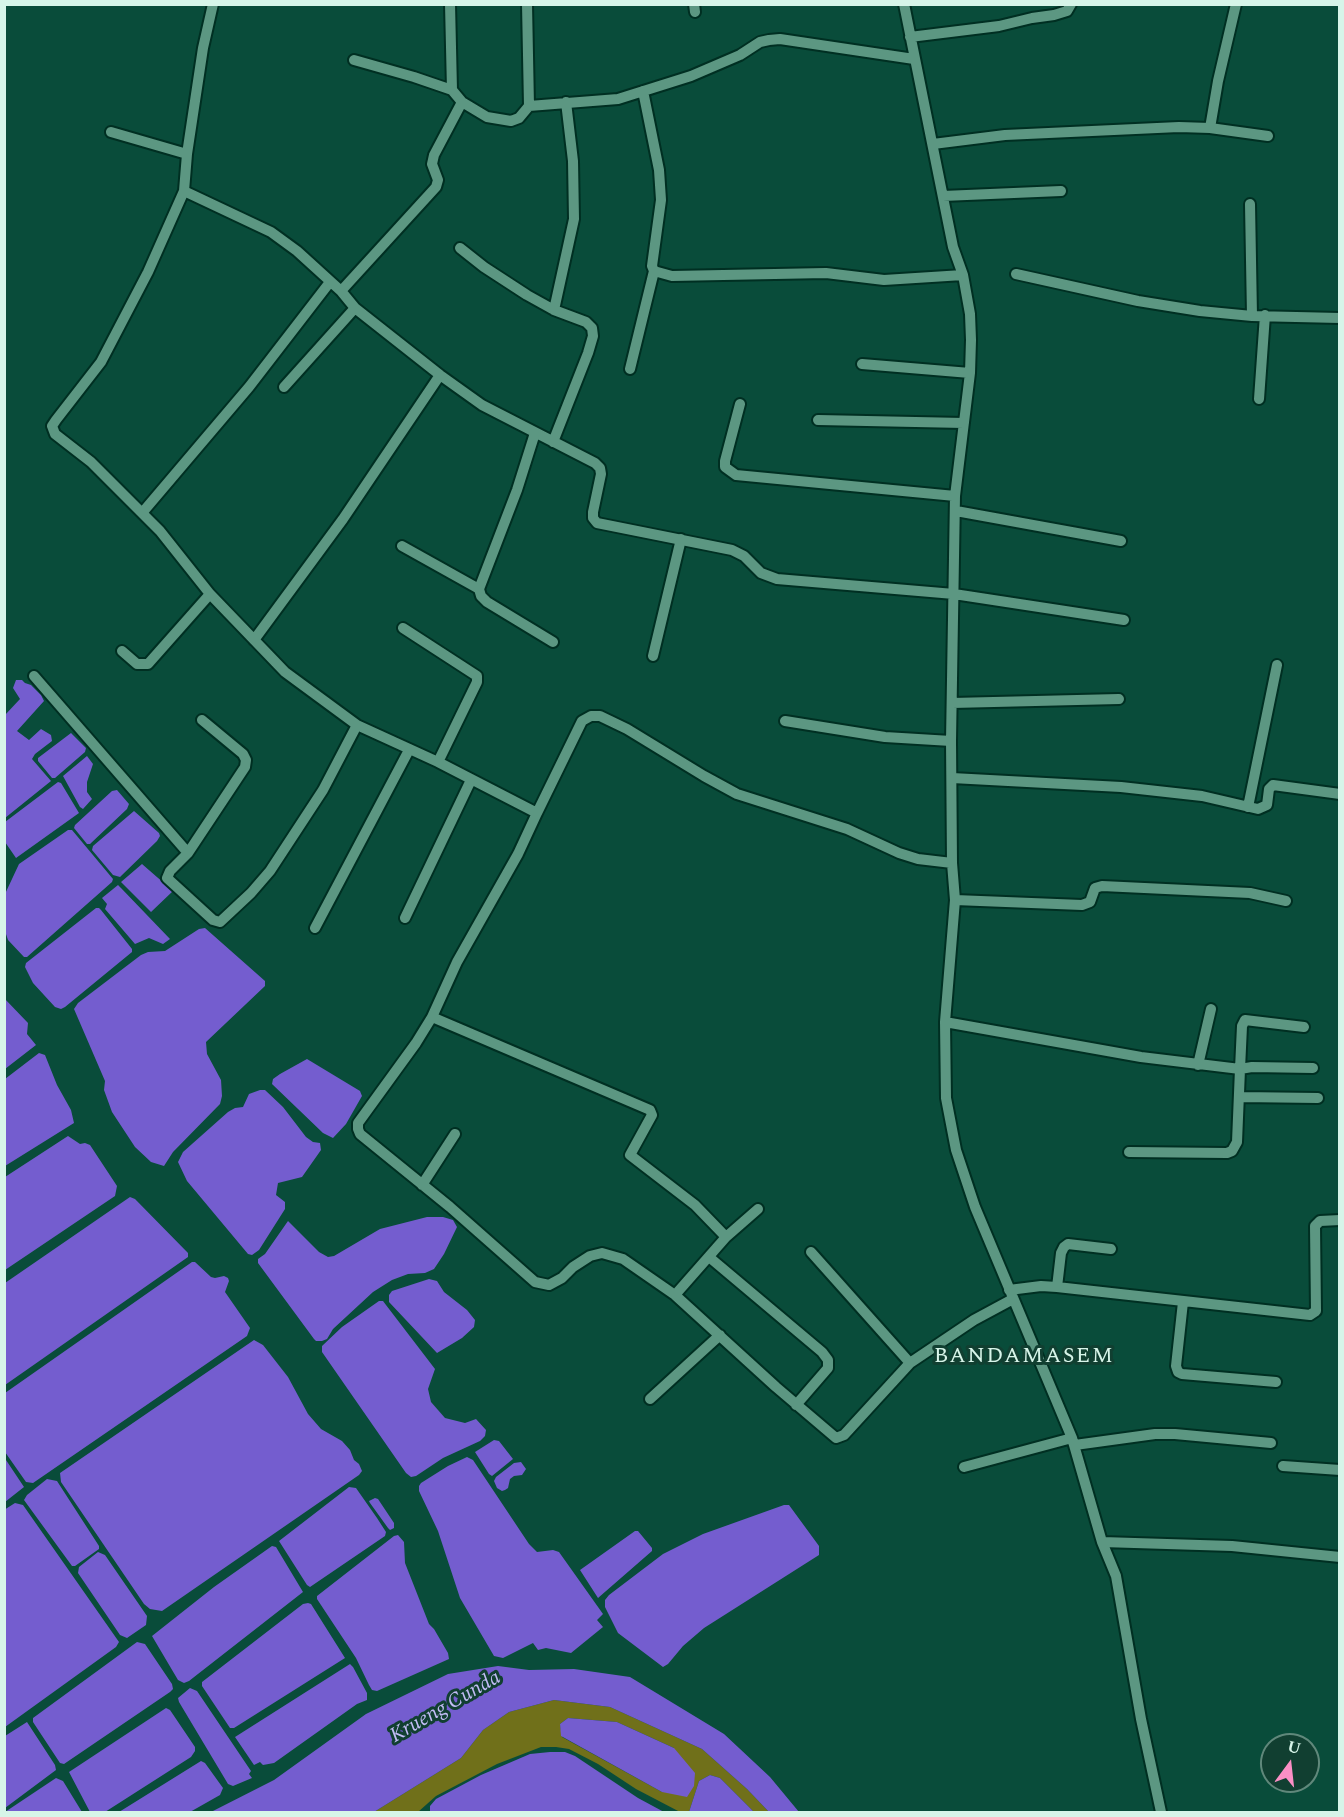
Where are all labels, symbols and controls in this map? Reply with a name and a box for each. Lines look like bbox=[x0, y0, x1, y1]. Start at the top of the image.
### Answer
district label: BANDAMASEM bbox=[934, 1345, 1114, 1371]
water label: Krueng Cunda bbox=[386, 1666, 506, 1750]
north arrow bbox=[1260, 1733, 1320, 1793]
text: U bbox=[1285, 1734, 1304, 1761]

